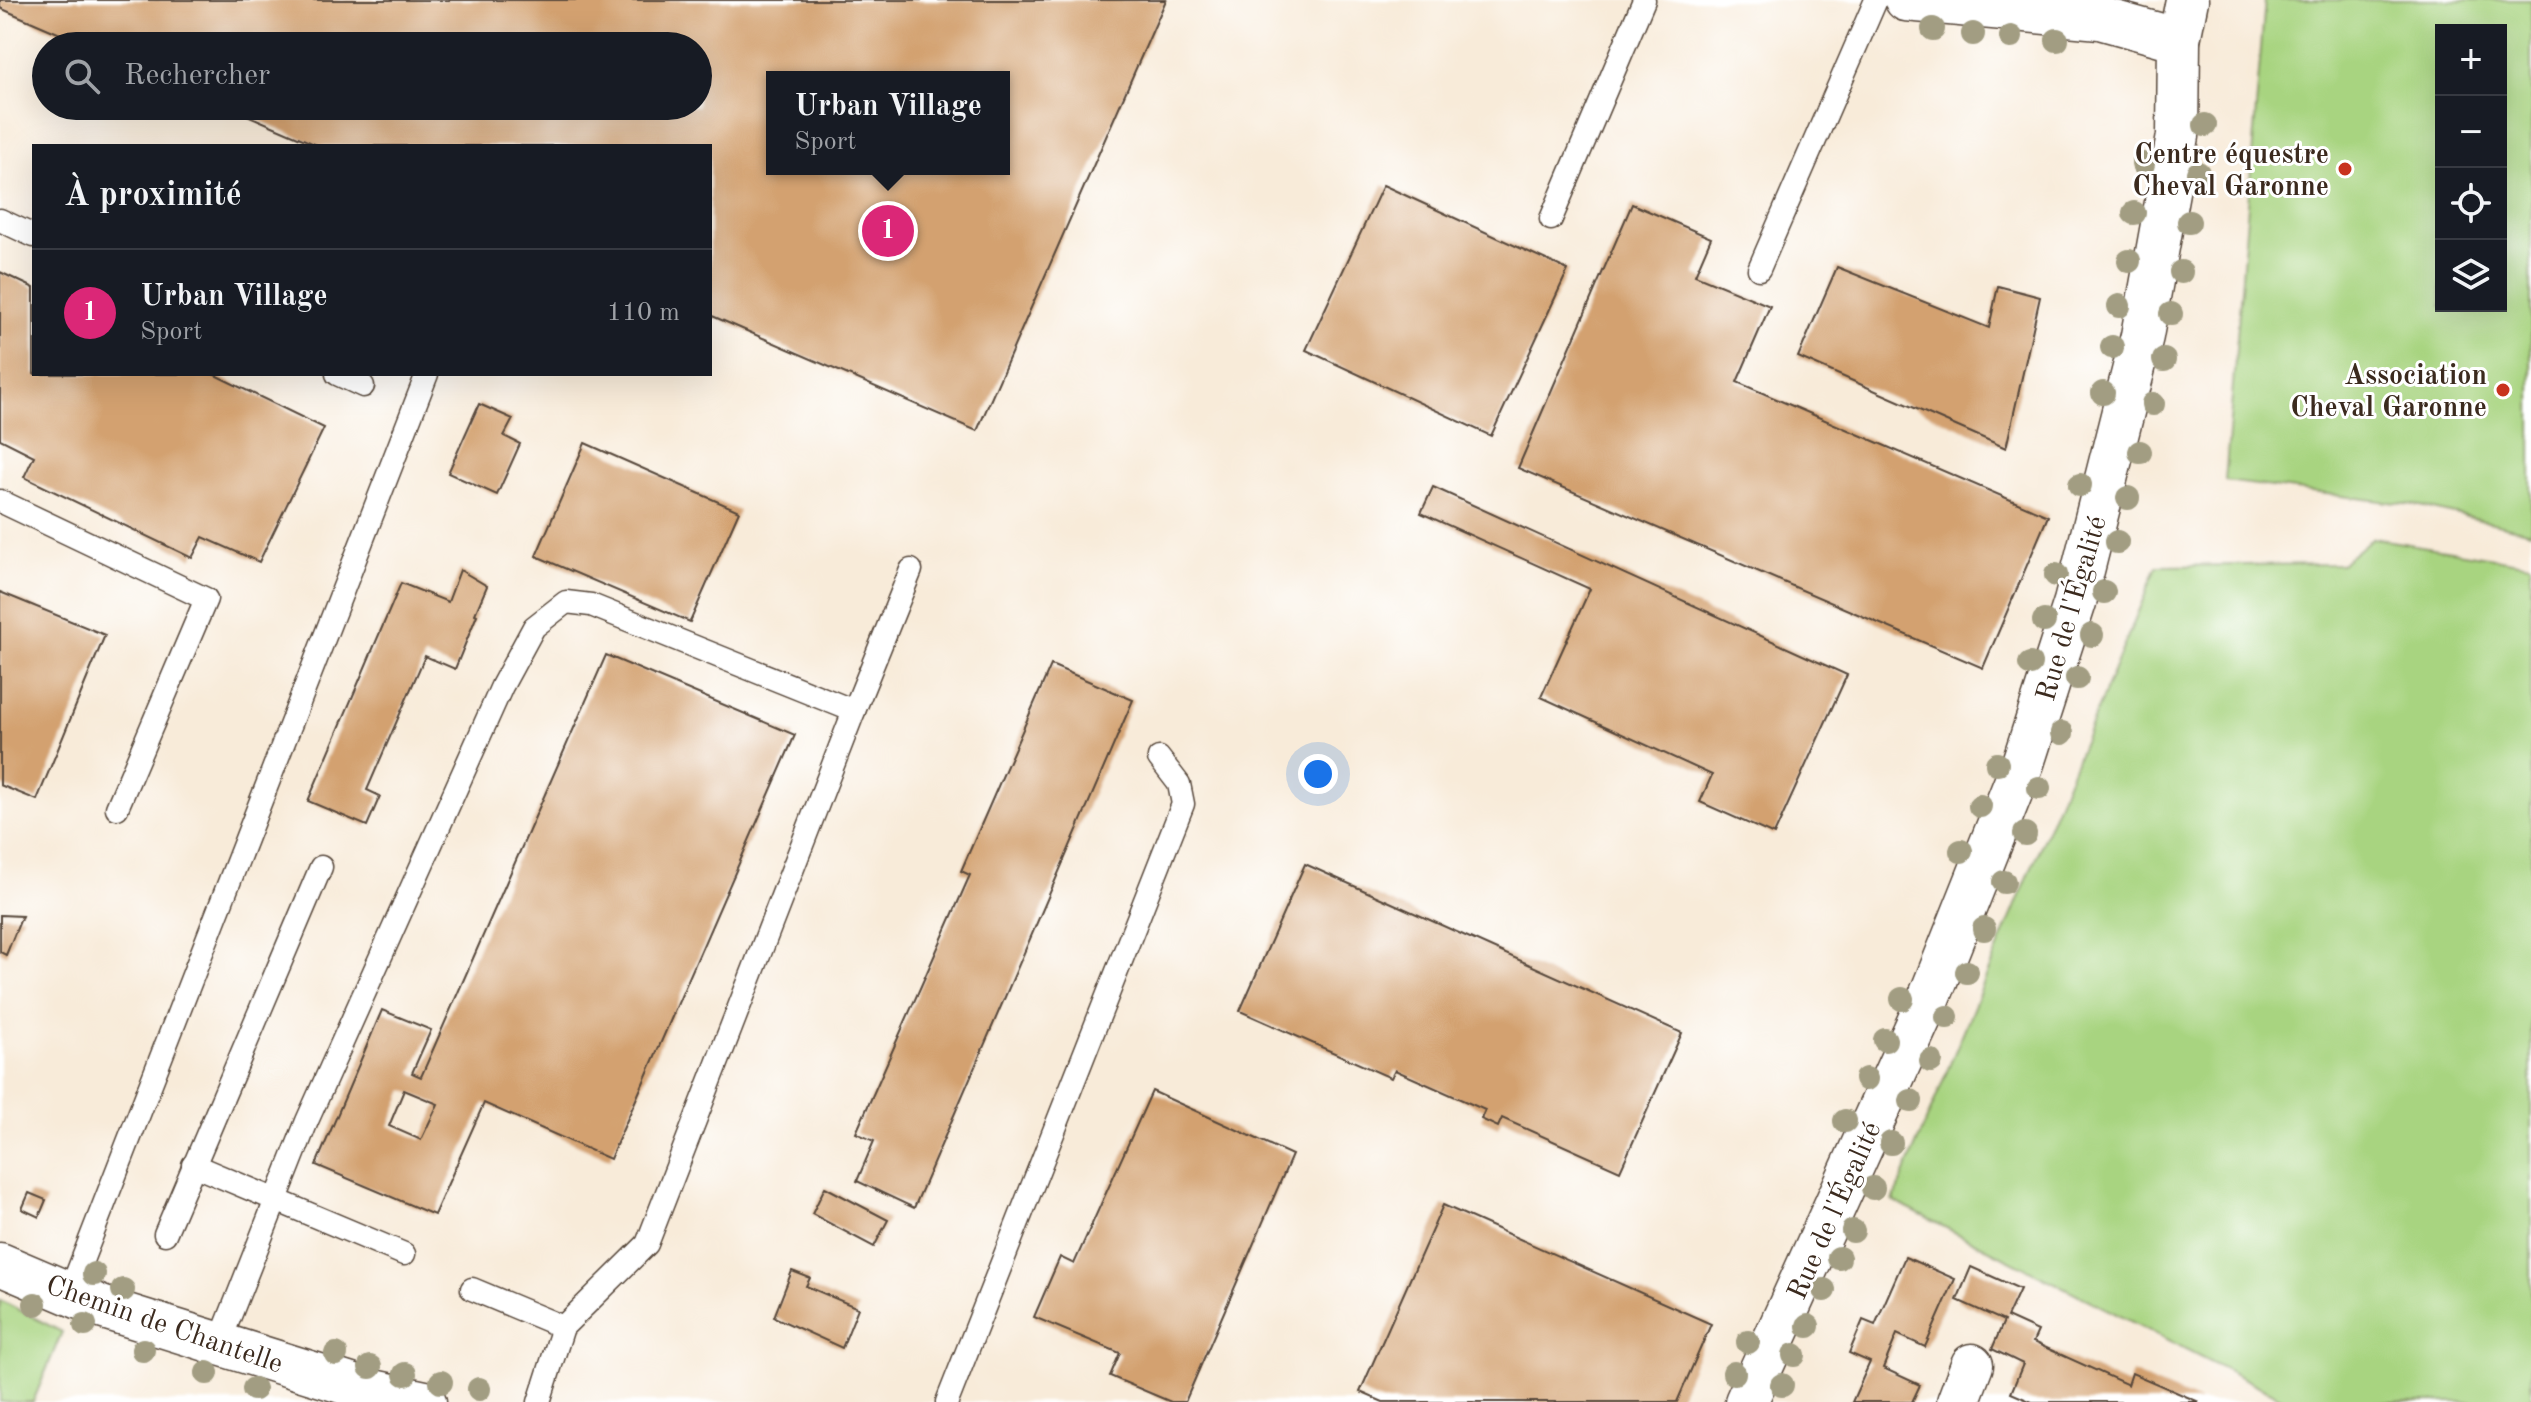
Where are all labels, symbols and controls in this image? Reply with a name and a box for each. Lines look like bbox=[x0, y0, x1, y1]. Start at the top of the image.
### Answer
map controls bbox=[2435, 24, 2507, 312]
button: + bbox=[2435, 24, 2507, 96]
search box bbox=[32, 32, 712, 120]
icon: search bbox=[60, 54, 104, 98]
text: Rechercher bbox=[124, 61, 270, 91]
popup bbox=[766, 71, 1010, 175]
text: Urban Village bbox=[794, 92, 982, 122]
button: − bbox=[2435, 96, 2507, 168]
text: Sport bbox=[794, 129, 856, 155]
place label: Centre équestre Cheval Garonne bbox=[2132, 142, 2329, 202]
marker: Centre équestre Cheval Garonne bbox=[2336, 160, 2354, 178]
button: locate bbox=[2435, 168, 2507, 240]
text: À proximité bbox=[64, 179, 242, 213]
pin: 1 bbox=[862, 201, 914, 261]
button: layers bbox=[2435, 240, 2507, 312]
text: Urban Village bbox=[140, 282, 328, 312]
text: 1 bbox=[82, 300, 98, 326]
text: 110 m bbox=[607, 300, 680, 326]
text: Sport bbox=[140, 319, 202, 345]
place label: Association Cheval Garonne bbox=[2290, 363, 2487, 423]
marker: Association Cheval Garonne bbox=[2494, 381, 2512, 399]
street label: Rue de l'Égalité bbox=[2028, 512, 2113, 705]
your location bbox=[1298, 754, 1338, 794]
street label: Rue de l'Égalité bbox=[1779, 1116, 1887, 1304]
street label: Chemin de Chantelle bbox=[42, 1272, 286, 1380]

